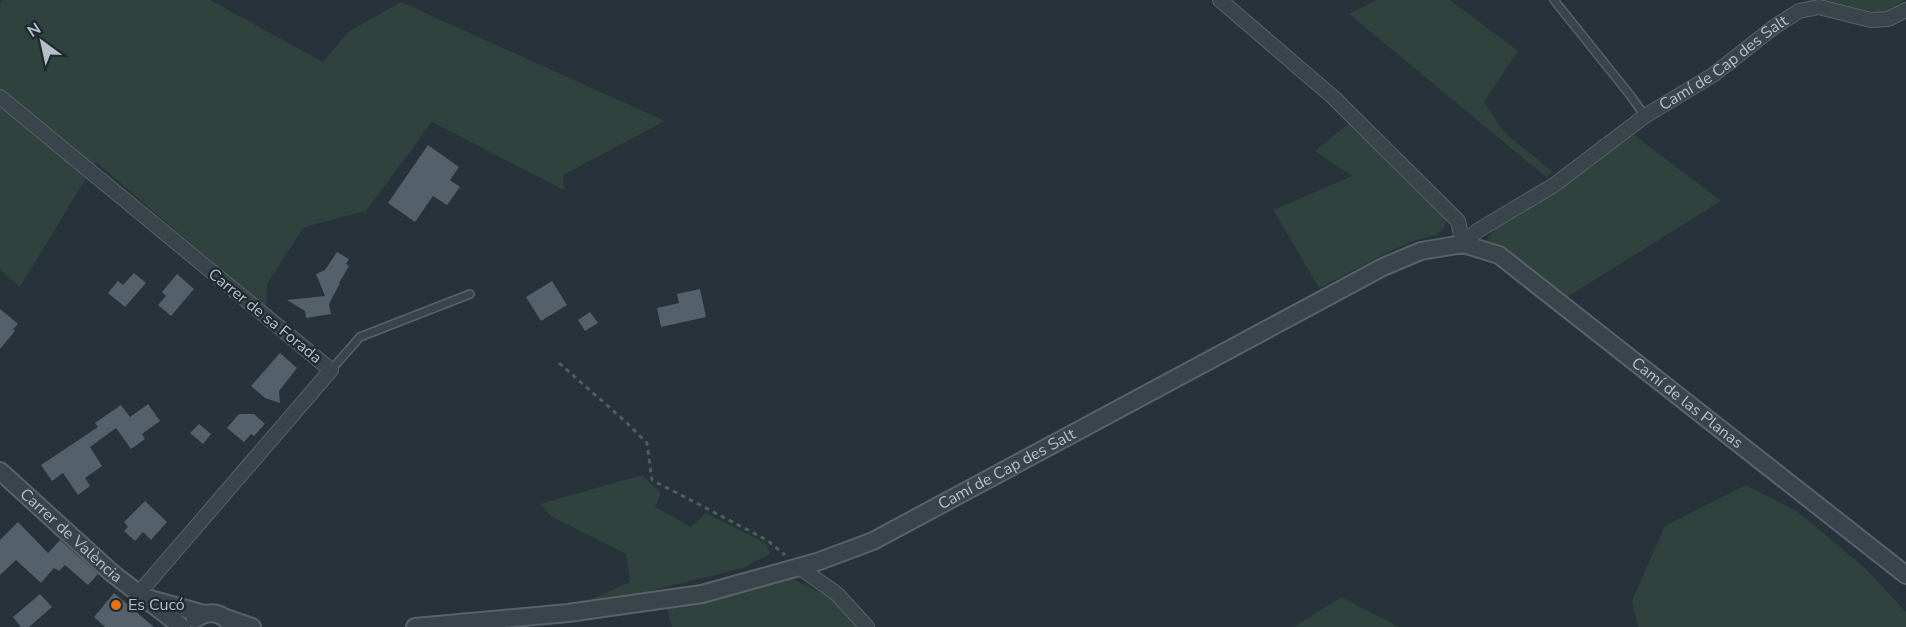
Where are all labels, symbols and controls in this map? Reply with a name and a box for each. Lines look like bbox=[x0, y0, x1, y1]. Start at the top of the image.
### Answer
street label: Camí de Cap des Salt bbox=[1655, 10, 1793, 116]
north arrow bbox=[12, 12, 72, 72]
text: N bbox=[23, 18, 45, 43]
street label: Carrer de sa Forada bbox=[204, 263, 326, 369]
street label: Camí de las Planas bbox=[1627, 352, 1748, 454]
street label: Camí de Cap des Salt bbox=[934, 423, 1080, 515]
street label: Carrer de València bbox=[15, 483, 127, 588]
place label: Es Cucó bbox=[128, 594, 185, 616]
marker: Es Cucó bbox=[109, 598, 123, 612]

